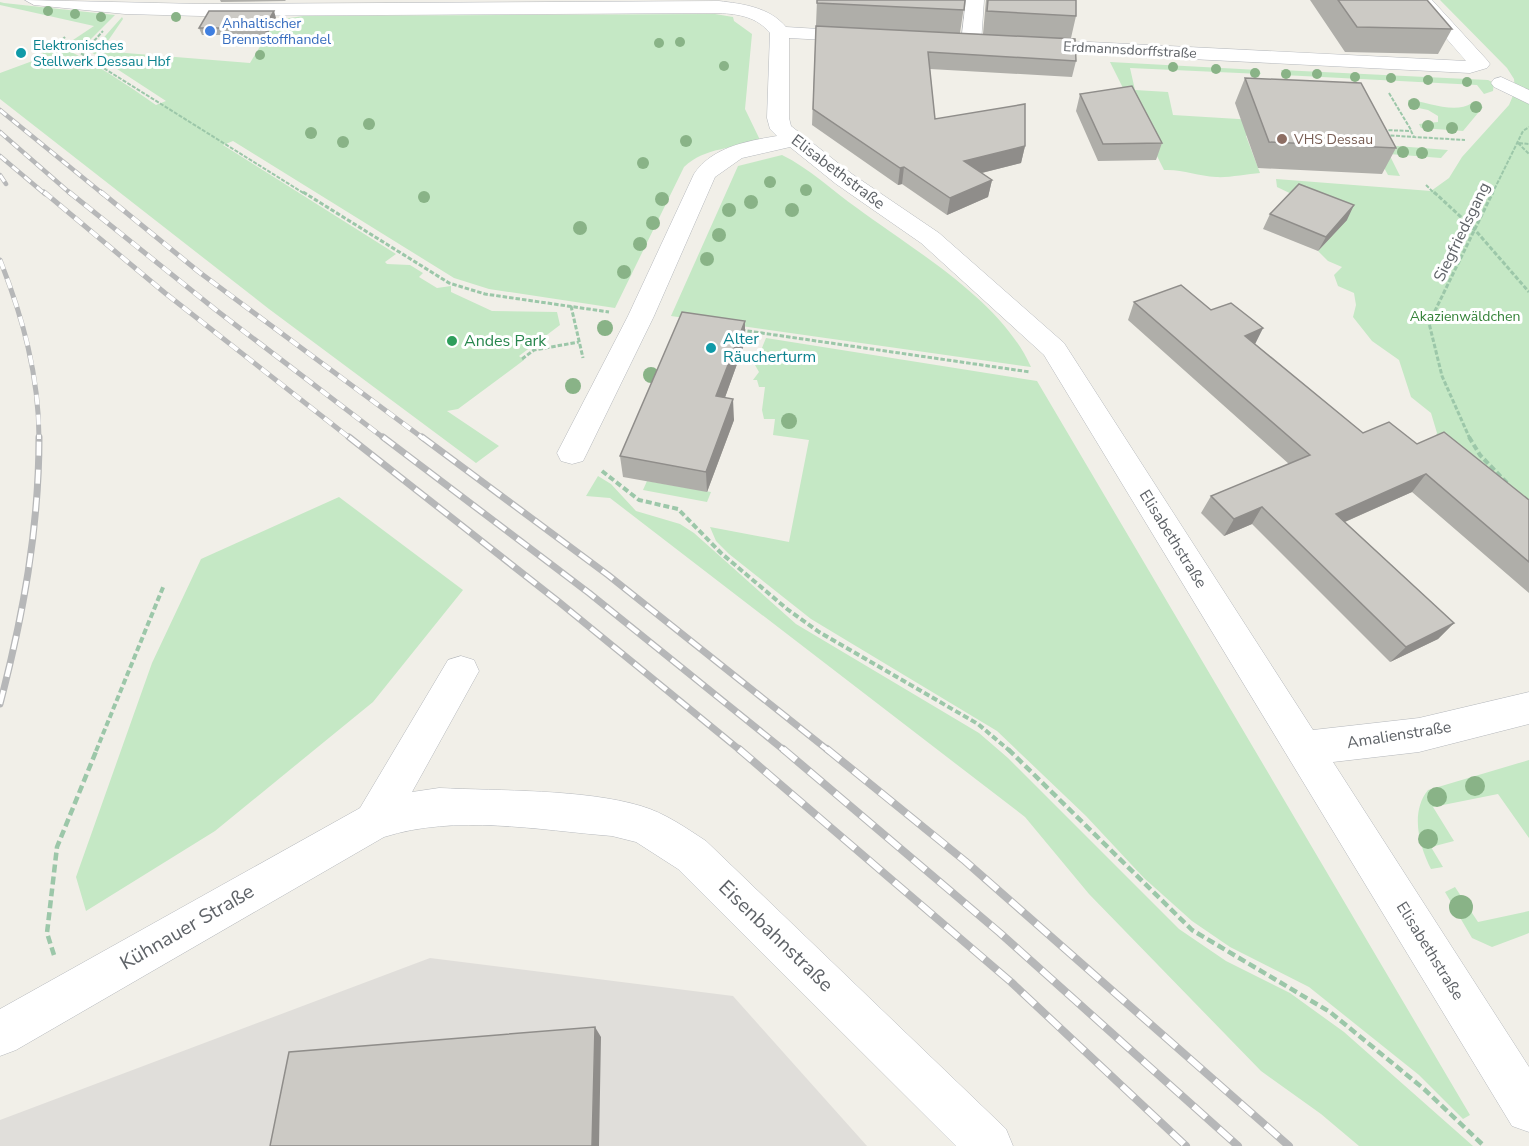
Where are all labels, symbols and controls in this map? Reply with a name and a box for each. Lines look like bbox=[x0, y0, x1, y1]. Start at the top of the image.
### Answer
place label: Anhaltischer Brennstoffhandel bbox=[222, 14, 332, 49]
marker: Anhaltischer Brennstoffhandel bbox=[203, 24, 217, 38]
place label: Elektronisches Stellwerk Dessau Hbf bbox=[33, 36, 171, 71]
street label: Erdmannsdorffstraße bbox=[1063, 37, 1197, 63]
marker: Elektronisches Stellwerk Dessau Hbf bbox=[14, 46, 28, 60]
street label: Elisabethstraße bbox=[787, 129, 889, 215]
place label: VHS Dessau bbox=[1293, 130, 1373, 149]
marker: VHS Dessau bbox=[1275, 132, 1289, 146]
street label: Siegfriedsgang bbox=[1428, 179, 1496, 285]
park label: Akazienwäldchen bbox=[1410, 307, 1520, 326]
place label: Alter Räucherturm bbox=[723, 328, 816, 368]
place label: Andes Park bbox=[464, 330, 547, 352]
marker: Andes Park bbox=[445, 334, 459, 348]
marker: Alter Räucherturm bbox=[704, 341, 718, 355]
street label: Elisabethstraße bbox=[1134, 486, 1212, 592]
street label: Amalienstraße bbox=[1345, 716, 1453, 754]
street label: Eisenbahnstraße bbox=[713, 874, 839, 998]
street label: Kühnauer Straße bbox=[115, 878, 259, 976]
street label: Elisabethstraße bbox=[1391, 898, 1469, 1004]

